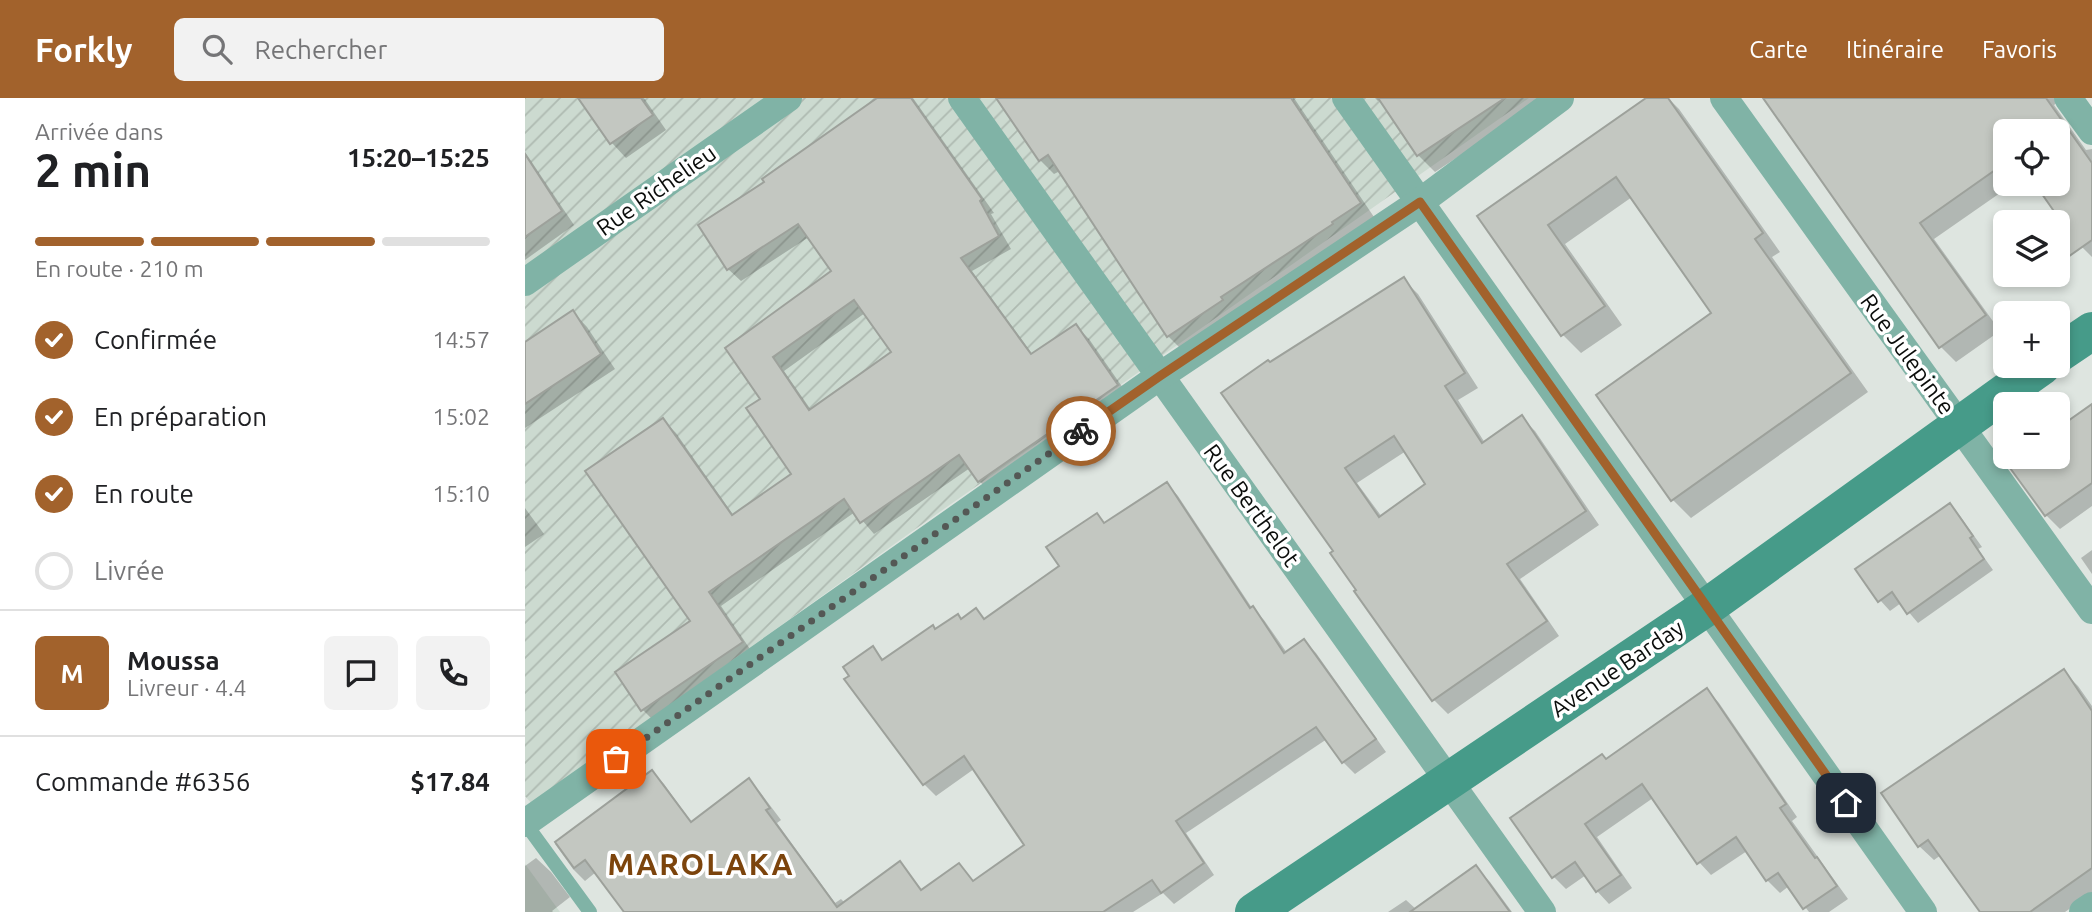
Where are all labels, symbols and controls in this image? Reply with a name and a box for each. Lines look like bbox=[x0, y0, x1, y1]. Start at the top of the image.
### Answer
search box bbox=[174, 18, 664, 81]
icon: search bbox=[198, 30, 236, 68]
text: Forkly bbox=[35, 31, 132, 68]
text: Rechercher bbox=[254, 35, 387, 64]
text: Carte bbox=[1749, 36, 1808, 63]
text: Itinéraire bbox=[1846, 36, 1944, 63]
text: Favoris bbox=[1982, 36, 2057, 63]
text: Arrivée dans bbox=[35, 119, 163, 144]
map controls bbox=[1993, 119, 2070, 469]
button: locate bbox=[1993, 119, 2070, 196]
street label: Rue Richelieu bbox=[592, 140, 720, 240]
text: 15:20–15:25 bbox=[347, 143, 490, 172]
text: 2 min bbox=[35, 144, 151, 196]
button: layers bbox=[1993, 210, 2070, 287]
text: En route · 210 m bbox=[35, 256, 204, 281]
street label: Rue Julepinte bbox=[1856, 289, 1960, 419]
button: + bbox=[1993, 301, 2070, 378]
icon: check bbox=[35, 321, 73, 359]
text: Confirmée bbox=[94, 325, 217, 354]
text: 14:57 bbox=[432, 327, 490, 352]
button: − bbox=[1993, 392, 2070, 469]
courier bbox=[1046, 396, 1116, 466]
icon: check bbox=[35, 398, 73, 436]
text: En préparation bbox=[94, 402, 267, 431]
text: 15:02 bbox=[432, 404, 490, 429]
icon: bike bbox=[1062, 412, 1100, 450]
street label: Rue Berthelot bbox=[1199, 439, 1305, 571]
icon: check bbox=[35, 475, 73, 513]
text: En route bbox=[94, 479, 194, 508]
text: 15:10 bbox=[432, 481, 490, 506]
text: Livrée bbox=[94, 556, 165, 585]
street label: Avenue Barday bbox=[1546, 615, 1688, 721]
button: chat bbox=[324, 636, 398, 710]
button: phone bbox=[416, 636, 490, 710]
text: Moussa bbox=[127, 646, 220, 675]
text: M bbox=[60, 659, 84, 688]
text: Livreur · 4.4 bbox=[127, 675, 247, 700]
pin bbox=[586, 729, 646, 789]
icon: bag bbox=[597, 740, 635, 778]
text: Commande #6356 bbox=[35, 767, 251, 796]
text: $17.84 bbox=[410, 767, 490, 796]
pin bbox=[1816, 773, 1876, 833]
icon: home bbox=[1827, 784, 1865, 822]
district label: MAROLAKA bbox=[607, 847, 795, 881]

